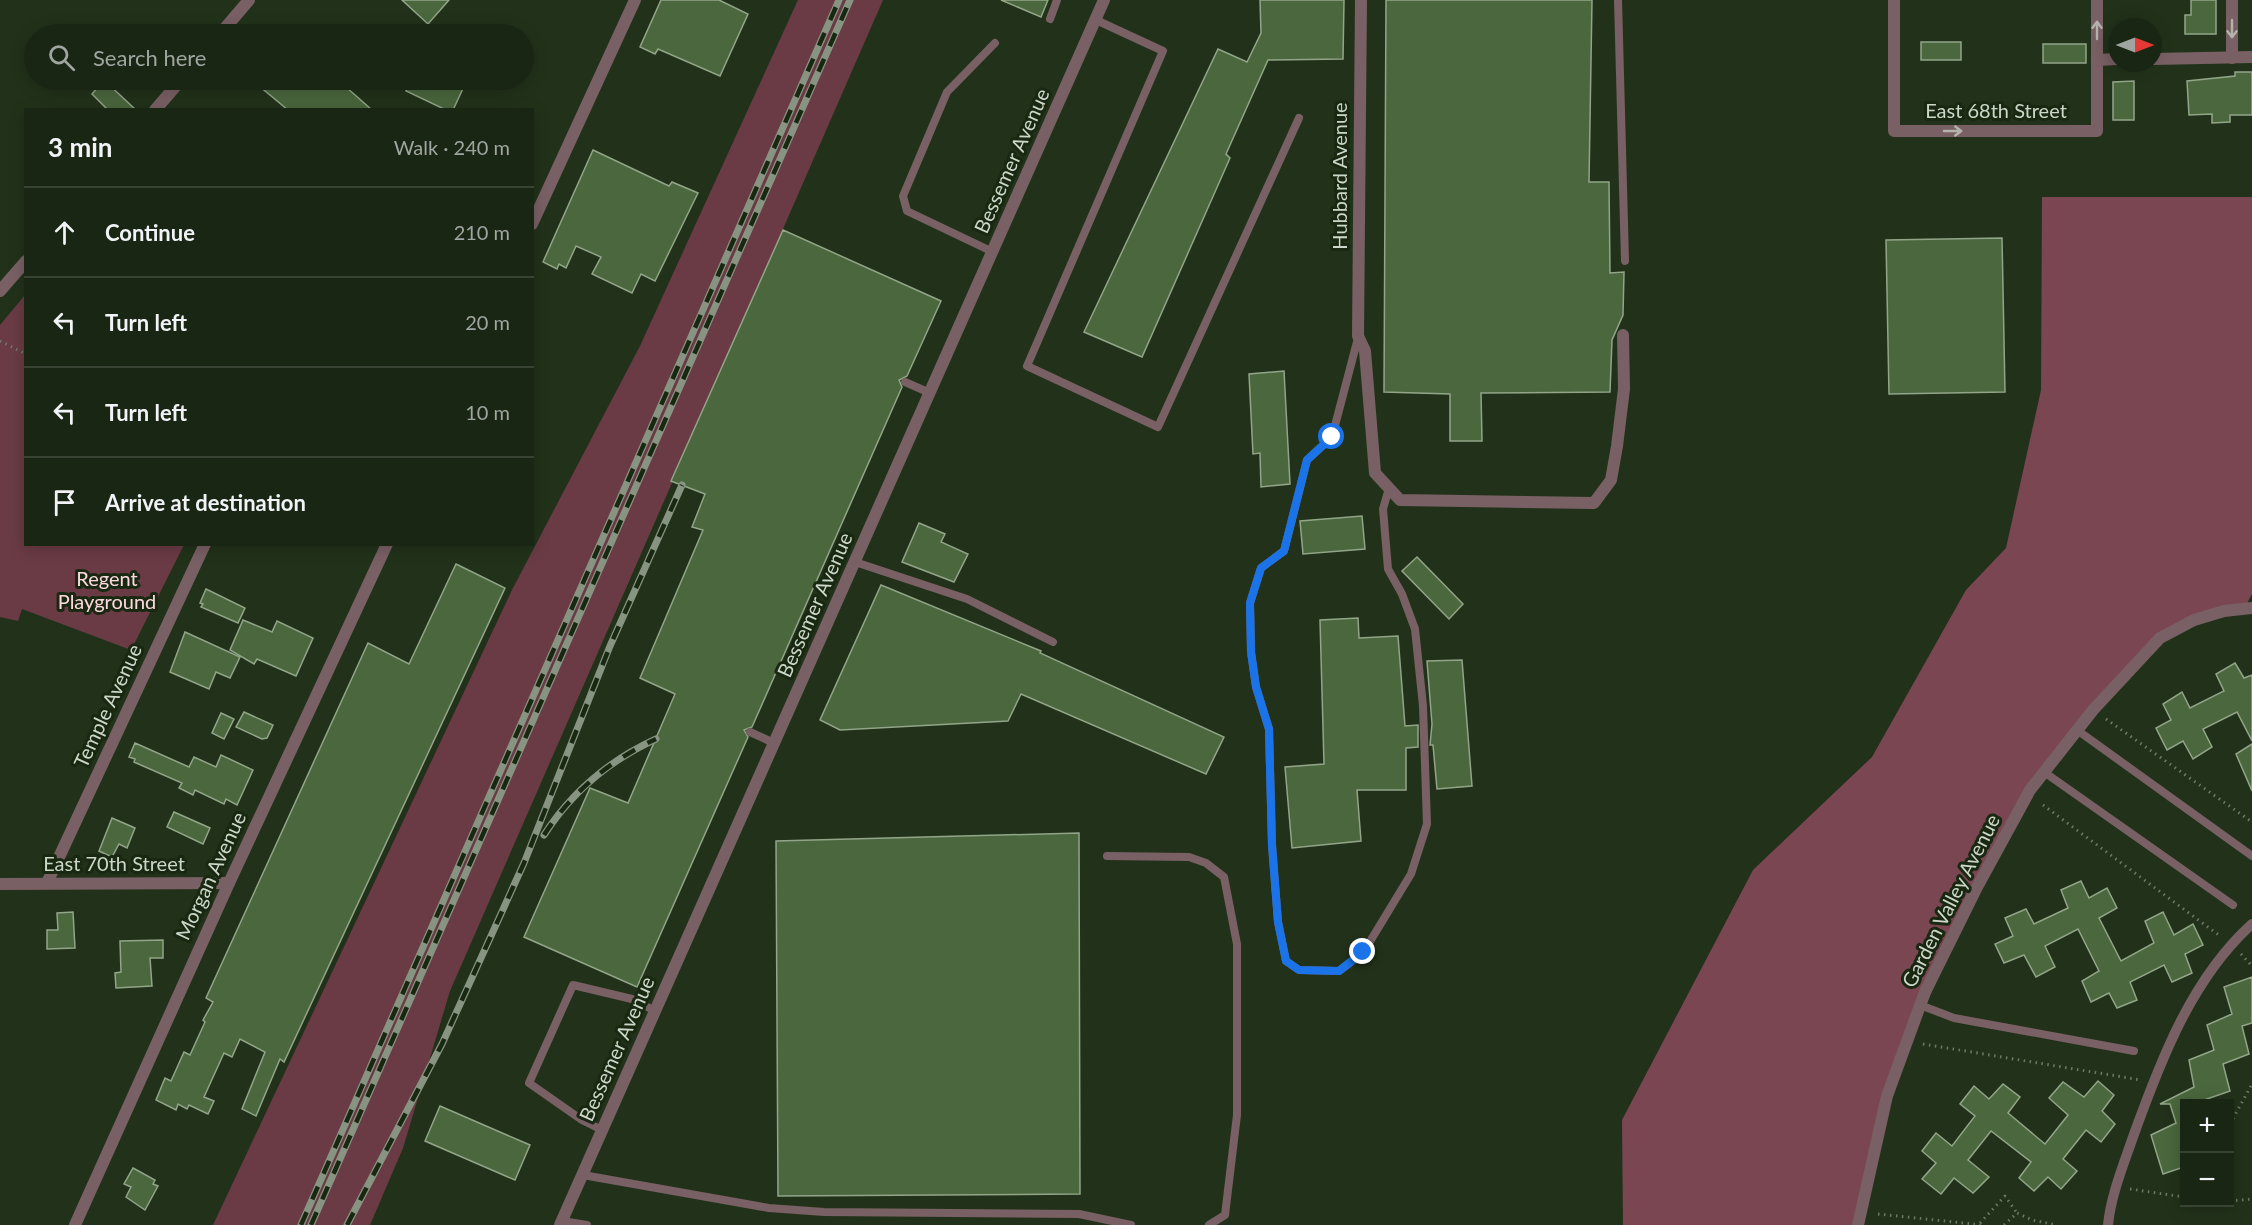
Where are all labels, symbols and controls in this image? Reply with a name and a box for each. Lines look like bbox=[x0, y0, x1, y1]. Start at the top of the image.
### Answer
north arrow bbox=[2108, 18, 2162, 72]
one-way arrow bbox=[2226, 18, 2238, 38]
one-way arrow bbox=[2091, 21, 2103, 41]
search box bbox=[24, 24, 534, 90]
icon: search bbox=[45, 41, 78, 74]
text: Search here bbox=[93, 44, 206, 71]
street label: Bessemer Avenue bbox=[968, 85, 1054, 237]
street label: East 68th Street bbox=[1925, 98, 2067, 122]
street label: Hubbard Avenue bbox=[1327, 102, 1351, 250]
one-way arrow bbox=[1942, 125, 1962, 137]
text: 3 min bbox=[48, 131, 112, 163]
text: Walk · 240 m bbox=[394, 135, 510, 159]
icon: ahead bbox=[48, 216, 81, 249]
text: Continue bbox=[105, 219, 195, 246]
text: 210 m bbox=[454, 220, 510, 244]
icon: left bbox=[48, 306, 81, 339]
text: Turn left bbox=[105, 309, 187, 336]
text: 20 m bbox=[465, 310, 510, 334]
icon: left bbox=[48, 396, 81, 429]
text: Turn left bbox=[105, 399, 187, 426]
text: 10 m bbox=[465, 400, 510, 424]
route start bbox=[1318, 423, 1344, 449]
icon: arrive bbox=[48, 486, 81, 519]
text: Arrive at destination bbox=[105, 489, 306, 516]
street label: Bessemer Avenue bbox=[771, 529, 857, 681]
park label: Regent Playground bbox=[58, 566, 156, 613]
street label: Temple Avenue bbox=[68, 640, 146, 771]
street label: Morgan Avenue bbox=[170, 808, 250, 944]
street label: Garden Valley Avenue bbox=[1896, 810, 2004, 991]
street label: East 70th Street bbox=[43, 851, 185, 875]
route end bbox=[1349, 938, 1375, 964]
street label: Bessemer Avenue bbox=[573, 973, 659, 1125]
map controls bbox=[2180, 1099, 2234, 1207]
button: + bbox=[2180, 1099, 2234, 1153]
button: − bbox=[2180, 1153, 2234, 1207]

